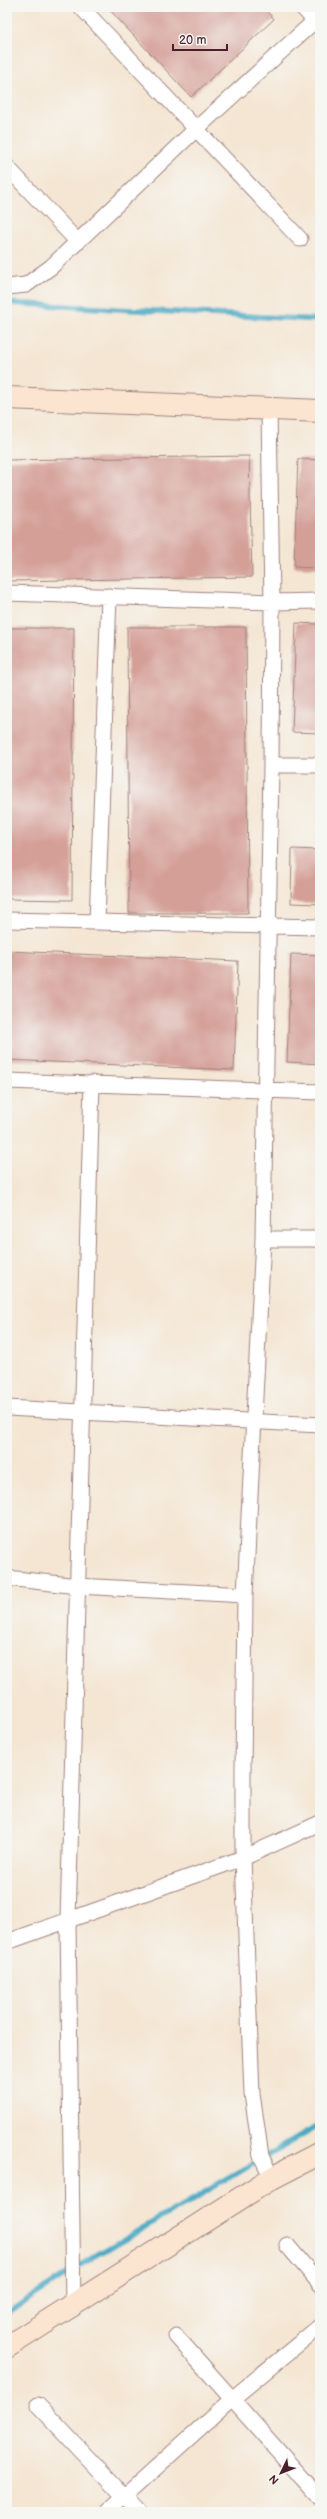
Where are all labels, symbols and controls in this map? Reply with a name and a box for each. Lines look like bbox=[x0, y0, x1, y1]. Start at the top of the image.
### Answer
scale bar bbox=[173, 26, 227, 52]
text: 20 m bbox=[179, 33, 206, 48]
north arrow bbox=[261, 2453, 301, 2493]
text: N bbox=[266, 2472, 282, 2487]

